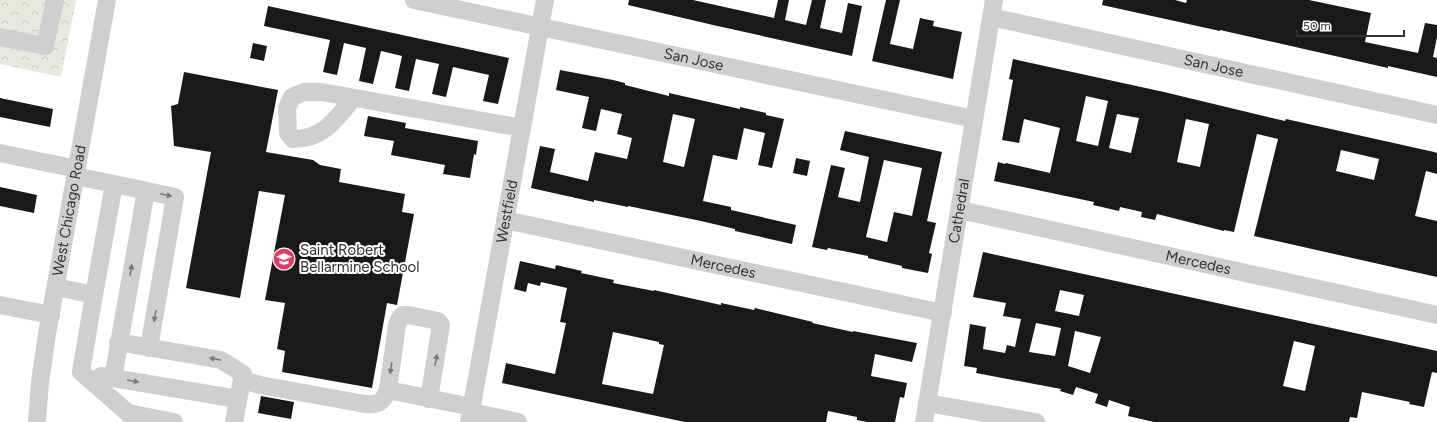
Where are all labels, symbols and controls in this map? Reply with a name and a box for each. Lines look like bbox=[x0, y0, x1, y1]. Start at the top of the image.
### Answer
scale bar bbox=[1297, 12, 1404, 38]
text: 50 m bbox=[1303, 19, 1331, 33]
street label: San Jose bbox=[662, 44, 725, 75]
street label: San Jose bbox=[1182, 51, 1245, 81]
street label: West Chicago Road bbox=[49, 144, 90, 277]
street label: Cathedral bbox=[945, 177, 973, 245]
street label: Westfield bbox=[492, 178, 521, 244]
one-way arrow bbox=[160, 192, 172, 198]
place label: Saint Robert Bellarmine School bbox=[300, 241, 420, 276]
school or university icon: Saint Robert Bellarmine School bbox=[271, 246, 297, 272]
street label: Mercedes bbox=[1164, 247, 1233, 278]
street label: Mercedes bbox=[689, 251, 757, 282]
one-way arrow bbox=[129, 264, 135, 276]
one-way arrow bbox=[151, 310, 157, 322]
one-way arrow bbox=[433, 354, 439, 367]
one-way arrow bbox=[209, 356, 221, 362]
one-way arrow bbox=[388, 361, 394, 374]
one-way arrow bbox=[127, 378, 139, 384]

